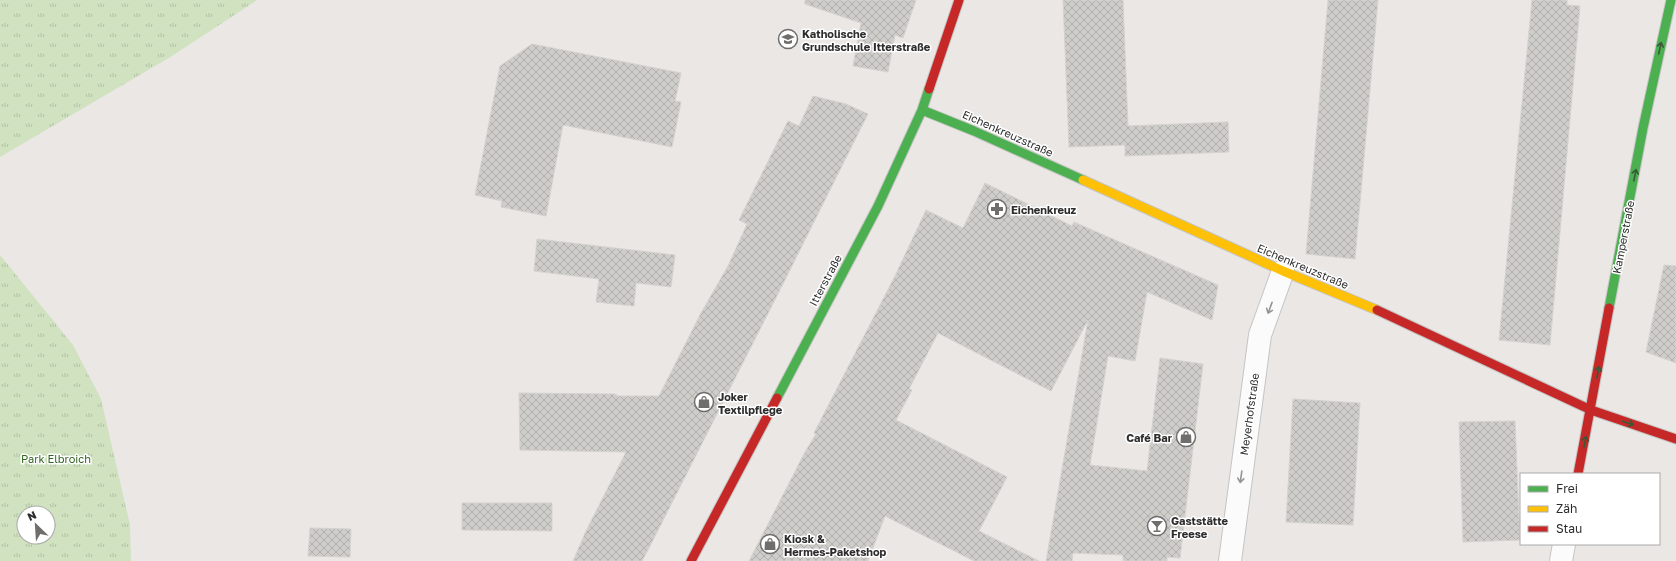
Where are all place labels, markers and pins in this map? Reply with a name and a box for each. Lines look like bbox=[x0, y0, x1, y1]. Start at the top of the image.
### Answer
place label: Katholische Grundschule Itterstraße bbox=[802, 27, 931, 53]
school or university icon: Katholische Grundschule Itterstraße bbox=[777, 28, 799, 50]
pharmacy icon: Eichenkreuz bbox=[986, 198, 1008, 220]
place label: Eichenkreuz bbox=[1011, 203, 1077, 216]
place label: Joker Textilpflege bbox=[718, 390, 783, 416]
shop icon: Joker Textilpflege bbox=[693, 391, 715, 413]
shop icon: Café Bar bbox=[1175, 426, 1197, 448]
place label: Café Bar bbox=[1126, 431, 1173, 444]
place label: Gaststätte Freese bbox=[1171, 514, 1229, 540]
bar icon: Gaststätte Freese bbox=[1146, 515, 1168, 537]
place label: Kiosk & Hermes-Paketshop bbox=[784, 532, 887, 558]
shop icon: Kiosk & Hermes-Paketshop bbox=[759, 533, 781, 555]

